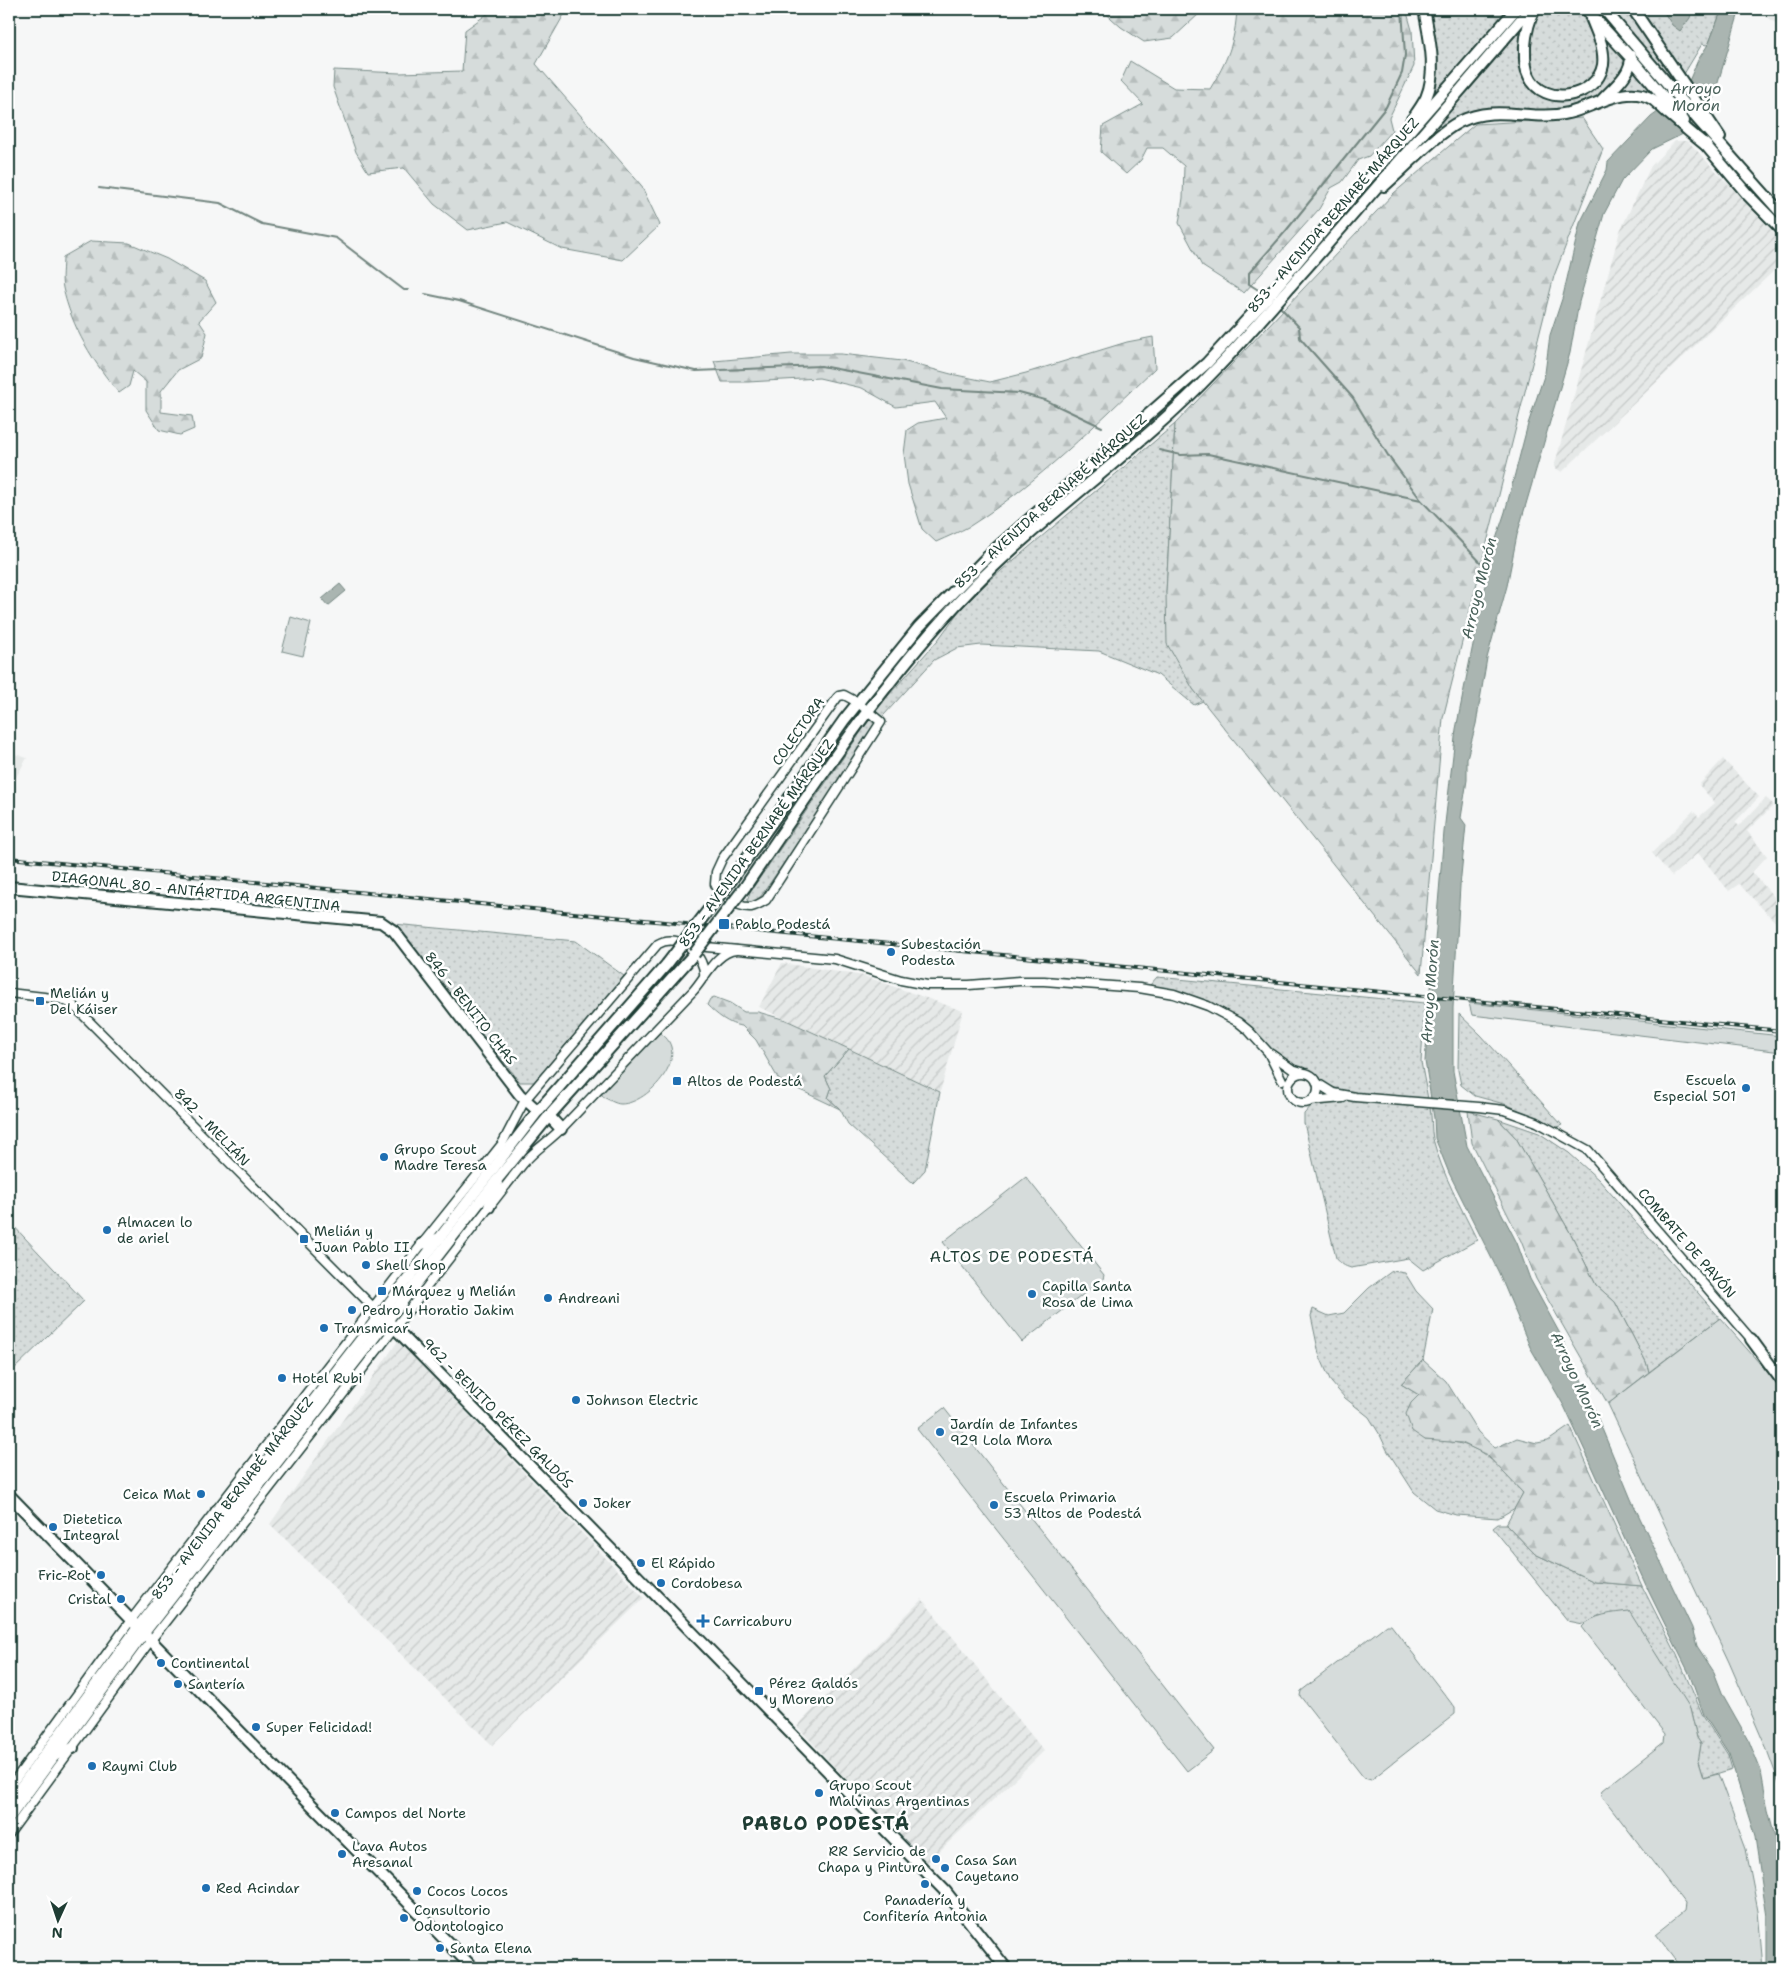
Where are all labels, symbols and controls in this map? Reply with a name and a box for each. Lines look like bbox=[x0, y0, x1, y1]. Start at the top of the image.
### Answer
water label: Arroyo Morón bbox=[1671, 79, 1721, 116]
street label: 853 - AVENIDA BERNABÉ MÁRQUEZ bbox=[1243, 113, 1423, 316]
street label: 853 - AVENIDA BERNABÉ MÁRQUEZ bbox=[950, 409, 1150, 592]
water label: Arroyo Morón bbox=[1457, 535, 1501, 641]
street label: COLECTORA bbox=[768, 693, 828, 769]
street label: 853 - AVENIDA BERNABÉ MÁRQUEZ bbox=[674, 735, 838, 951]
street label: DIAGONAL 80 - ANTÁRTIDA ARGENTINA bbox=[51, 867, 341, 915]
place label: Pablo Podestá bbox=[735, 915, 831, 933]
marker: Pablo Podestá bbox=[717, 917, 731, 931]
place label: Subestación Podesta bbox=[901, 935, 981, 969]
water label: Arroyo Morón bbox=[1416, 938, 1444, 1044]
marker: Subestación Podesta bbox=[885, 946, 897, 958]
street label: 846 - BENITO CHAS bbox=[421, 948, 521, 1068]
place label: Melián y Del Káiser bbox=[50, 984, 118, 1018]
marker: Melián y Del Káiser bbox=[34, 995, 46, 1007]
place label: Escuela Especial 501 bbox=[1653, 1071, 1736, 1105]
place label: Altos de Podestá bbox=[687, 1072, 802, 1090]
marker: Altos de Podestá bbox=[671, 1075, 683, 1087]
marker: Escuela Especial 501 bbox=[1740, 1082, 1752, 1094]
street label: 842 - MELIÁN bbox=[170, 1084, 254, 1170]
place label: Grupo Scout Madre Teresa bbox=[394, 1140, 487, 1174]
marker: Grupo Scout Madre Teresa bbox=[378, 1151, 390, 1163]
street label: COMBATE DE PAVÓN bbox=[1634, 1184, 1740, 1302]
place label: Almacen lo de ariel bbox=[117, 1213, 192, 1247]
place label: Melián y Juan Pablo II bbox=[314, 1222, 410, 1256]
marker: Almacen lo de ariel bbox=[101, 1224, 113, 1236]
marker: Melián y Juan Pablo II bbox=[298, 1233, 310, 1245]
district label: ALTOS DE PODESTÁ bbox=[929, 1246, 1095, 1267]
place label: Shell Shop bbox=[376, 1256, 446, 1274]
marker: Shell Shop bbox=[360, 1259, 372, 1271]
place label: Capilla Santa Rosa de Lima bbox=[1042, 1277, 1133, 1311]
place label: Márquez y Melián bbox=[392, 1282, 516, 1300]
marker: Márquez y Melián bbox=[376, 1285, 388, 1297]
marker: Capilla Santa Rosa de Lima bbox=[1026, 1288, 1038, 1300]
place label: Andreani bbox=[558, 1289, 620, 1307]
marker: Andreani bbox=[542, 1292, 554, 1304]
place label: Pedro y Horatio Jakim bbox=[362, 1301, 514, 1319]
marker: Pedro y Horatio Jakim bbox=[346, 1304, 358, 1316]
place label: Transmicar bbox=[334, 1319, 409, 1337]
marker: Transmicar bbox=[318, 1322, 330, 1334]
water label: Arroyo Morón bbox=[1546, 1329, 1608, 1431]
street label: 962 - BENITO PÉREZ GALDÓS bbox=[419, 1334, 577, 1492]
place label: Hotel Rubi bbox=[292, 1369, 362, 1387]
marker: Hotel Rubi bbox=[276, 1372, 288, 1384]
place label: Johnson Electric bbox=[586, 1391, 698, 1409]
street label: 853 - AVENIDA BERNABÉ MÁRQUEZ bbox=[147, 1393, 317, 1603]
marker: Johnson Electric bbox=[570, 1394, 582, 1406]
place label: Jardín de Infantes 929 Lola Mora bbox=[950, 1415, 1078, 1449]
marker: Jardín de Infantes 929 Lola Mora bbox=[934, 1426, 946, 1438]
place label: Ceica Mat bbox=[123, 1485, 191, 1503]
marker: Ceica Mat bbox=[195, 1488, 207, 1500]
place label: Escuela Primaria 53 Altos de Podestá bbox=[1004, 1488, 1142, 1522]
place label: Joker bbox=[593, 1494, 632, 1512]
marker: Joker bbox=[577, 1497, 589, 1509]
marker: Escuela Primaria 53 Altos de Podestá bbox=[988, 1499, 1000, 1511]
place label: Dietetica Integral bbox=[63, 1510, 123, 1544]
marker: Dietetica Integral bbox=[47, 1521, 59, 1533]
place label: El Rápido bbox=[651, 1554, 715, 1572]
marker: El Rápido bbox=[635, 1557, 647, 1569]
place label: Fric-Rot bbox=[38, 1566, 91, 1584]
marker: Fric-Rot bbox=[95, 1569, 107, 1581]
place label: Cordobesa bbox=[671, 1574, 742, 1592]
marker: Cordobesa bbox=[655, 1577, 667, 1589]
place label: Cristal bbox=[68, 1590, 112, 1608]
marker: Cristal bbox=[115, 1593, 127, 1605]
place label: Carricaburu bbox=[713, 1612, 792, 1630]
marker: Carricaburu bbox=[697, 1615, 709, 1627]
place label: Continental bbox=[171, 1654, 250, 1672]
marker: Continental bbox=[155, 1657, 167, 1669]
place label: Pérez Galdós y Moreno bbox=[769, 1674, 858, 1708]
place label: Santería bbox=[188, 1675, 245, 1693]
marker: Santería bbox=[172, 1678, 184, 1690]
marker: Pérez Galdós y Moreno bbox=[753, 1685, 765, 1697]
place label: Super Felicidad! bbox=[266, 1718, 372, 1736]
marker: Super Felicidad! bbox=[250, 1721, 262, 1733]
place label: Raymi Club bbox=[102, 1757, 177, 1775]
marker: Raymi Club bbox=[86, 1760, 98, 1772]
place label: Grupo Scout Malvinas Argentinas bbox=[829, 1776, 970, 1810]
marker: Grupo Scout Malvinas Argentinas bbox=[813, 1787, 825, 1799]
place label: Campos del Norte bbox=[345, 1804, 466, 1822]
marker: Campos del Norte bbox=[329, 1807, 341, 1819]
district label: PABLO PODESTÁ bbox=[742, 1810, 910, 1836]
place label: Lava Autos Aresanal bbox=[352, 1837, 428, 1871]
place label: RR Servicio de Chapa y Pintura bbox=[818, 1842, 926, 1876]
marker: Lava Autos Aresanal bbox=[336, 1848, 348, 1860]
place label: Casa San Cayetano bbox=[955, 1851, 1019, 1885]
marker: RR Servicio de Chapa y Pintura bbox=[930, 1853, 942, 1865]
marker: Casa San Cayetano bbox=[939, 1862, 951, 1874]
marker: Panadería y Confitería Antonia bbox=[919, 1878, 931, 1890]
place label: Red Acindar bbox=[216, 1879, 300, 1897]
marker: Red Acindar bbox=[200, 1882, 212, 1894]
place label: Cocos Locos bbox=[427, 1882, 508, 1900]
marker: Cocos Locos bbox=[411, 1885, 423, 1897]
place label: Panadería y Confitería Antonia bbox=[863, 1891, 988, 1925]
north arrow bbox=[32, 1894, 82, 1944]
place label: Consultorio Odontologico bbox=[414, 1901, 504, 1935]
marker: Consultorio Odontologico bbox=[398, 1912, 410, 1924]
text: N bbox=[51, 1924, 63, 1942]
place label: Santa Elena bbox=[450, 1939, 532, 1957]
marker: Santa Elena bbox=[434, 1942, 446, 1954]

